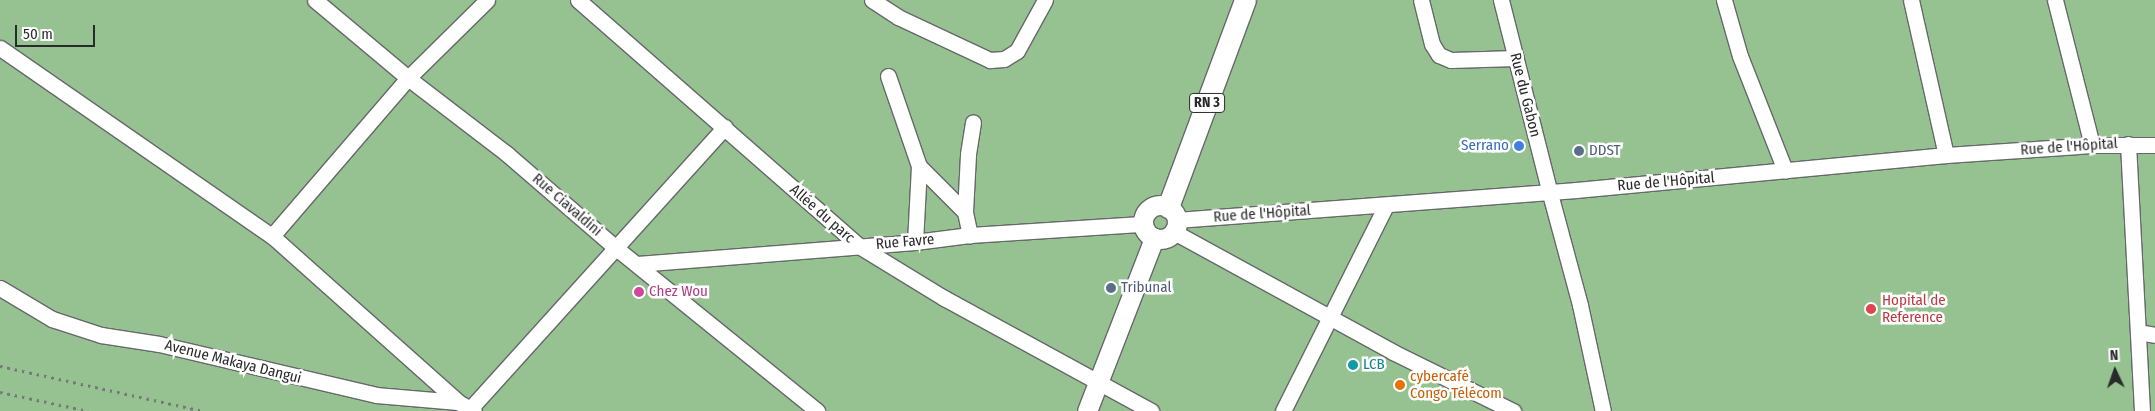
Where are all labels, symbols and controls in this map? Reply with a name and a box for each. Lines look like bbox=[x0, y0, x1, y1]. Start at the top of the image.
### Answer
scale bar bbox=[18, 15, 98, 47]
text: 50 m bbox=[23, 25, 53, 43]
street label: Rue du Gabon bbox=[1506, 51, 1544, 139]
road number: RN 3 bbox=[1188, 92, 1226, 115]
street label: Rue de l'Hôpital bbox=[2020, 135, 2118, 159]
place label: Serrano bbox=[1461, 137, 1509, 155]
marker: Serrano bbox=[1513, 140, 1525, 152]
place label: DDST bbox=[1589, 142, 1620, 160]
marker: DDST bbox=[1573, 145, 1585, 157]
street label: Rue de l'Hôpital bbox=[1617, 169, 1715, 195]
street label: Rue Ciavaldini bbox=[528, 170, 606, 240]
street label: Allée du parc bbox=[786, 181, 858, 247]
street label: Rue de l'Hôpital bbox=[1213, 202, 1311, 226]
street label: Rue Favre bbox=[875, 230, 935, 254]
place label: Tribunal bbox=[1121, 279, 1171, 297]
marker: Tribunal bbox=[1105, 282, 1117, 294]
place label: Chez Wou bbox=[649, 283, 708, 301]
marker: Chez Wou bbox=[633, 286, 645, 298]
place label: Hopital de Reference bbox=[1882, 291, 1946, 326]
marker: Hopital de Reference bbox=[1864, 302, 1878, 316]
street label: Avenue Makaya Dangui bbox=[163, 336, 303, 388]
north arrow bbox=[2090, 346, 2140, 396]
text: N bbox=[2110, 347, 2119, 364]
place label: LCB bbox=[1363, 356, 1385, 374]
marker: LCB bbox=[1347, 359, 1359, 371]
place label: cybercafé Congo Télécom bbox=[1410, 367, 1502, 402]
marker: cybercafé Congo Télécom bbox=[1394, 379, 1406, 391]

